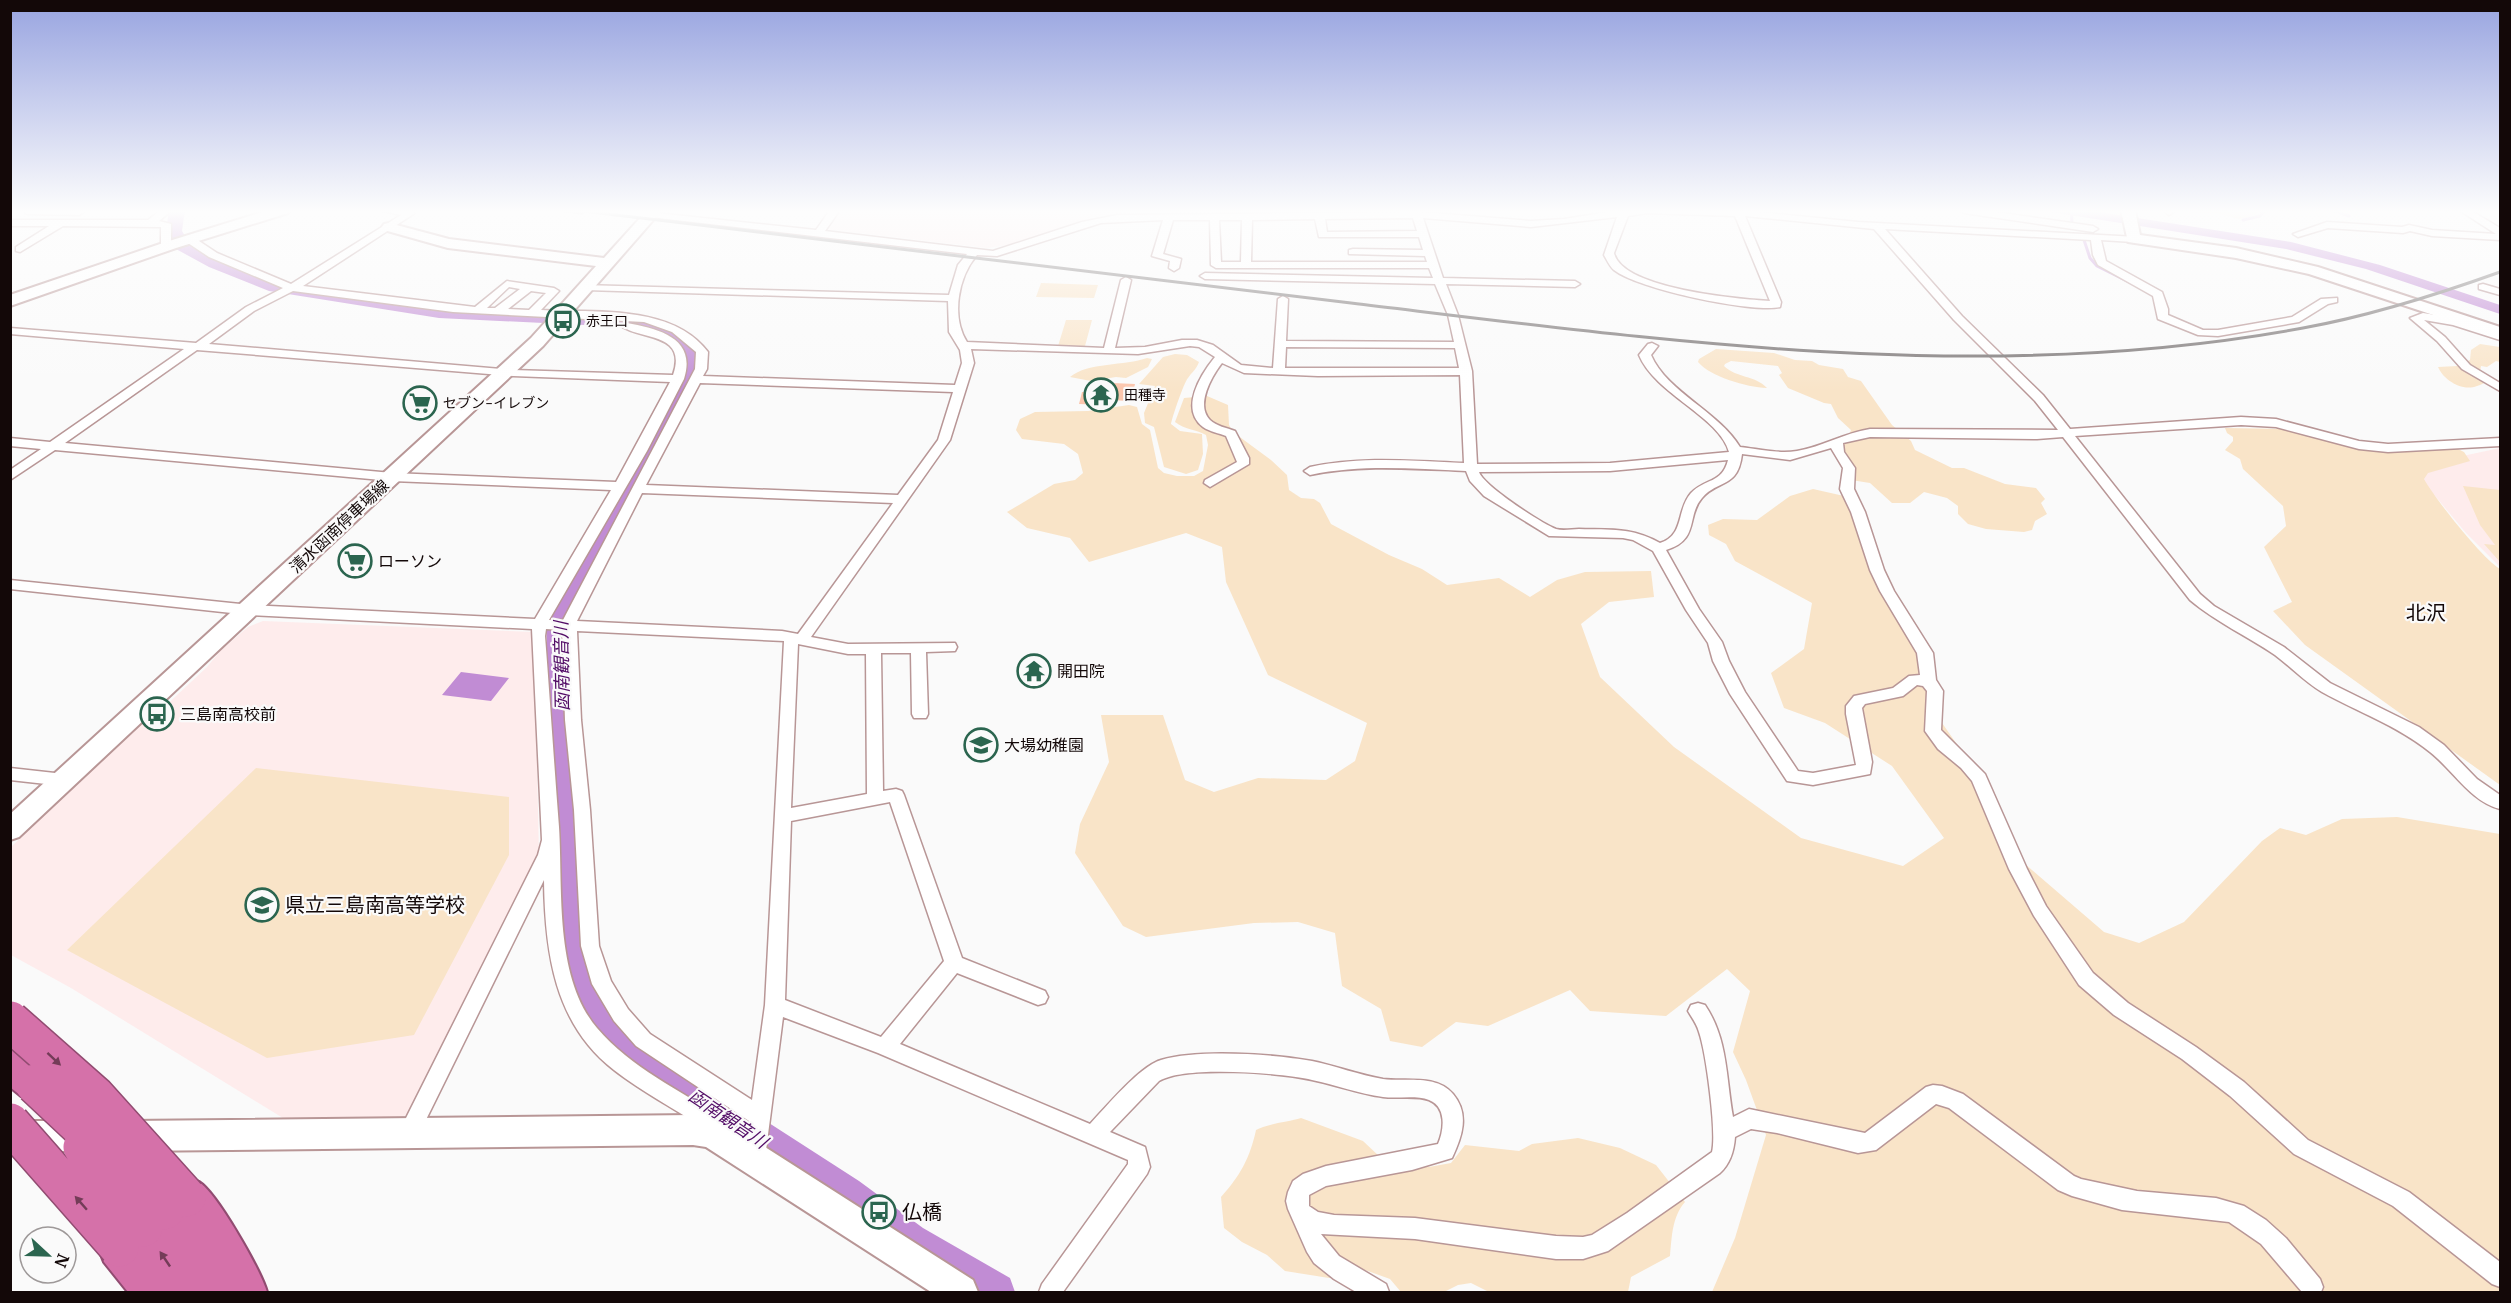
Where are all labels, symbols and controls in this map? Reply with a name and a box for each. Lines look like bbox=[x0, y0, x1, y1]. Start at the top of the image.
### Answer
bus stop icon: 赤王口 bbox=[545, 303, 581, 339]
place label: 赤王口 bbox=[586, 312, 628, 330]
temple icon: 田種寺 bbox=[1083, 377, 1119, 413]
supermarket icon: セブン-イレブン bbox=[402, 385, 438, 421]
place label: 田種寺 bbox=[1124, 386, 1166, 404]
place label: セブン-イレブン bbox=[443, 394, 549, 412]
street label: 清水函南停車場線 bbox=[285, 475, 393, 577]
supermarket icon: ローソン bbox=[337, 543, 373, 579]
place label: ローソン bbox=[378, 551, 442, 571]
district label: 北沢 bbox=[2406, 600, 2446, 625]
water label: 函南観音川 bbox=[549, 619, 574, 711]
temple icon: 開田院 bbox=[1016, 653, 1052, 689]
place label: 開田院 bbox=[1057, 661, 1105, 681]
bus stop icon: 三島南高校前 bbox=[139, 696, 175, 732]
place label: 三島南高校前 bbox=[180, 704, 276, 724]
school or university icon: 大場幼稚園 bbox=[963, 727, 999, 763]
place label: 大場幼稚園 bbox=[1004, 735, 1084, 755]
school or university icon: 県立三島南高等学校 bbox=[244, 887, 280, 923]
place label: 県立三島南高等学校 bbox=[285, 892, 465, 917]
one-way arrow bbox=[47, 1052, 62, 1066]
water label: 函南観音川 bbox=[685, 1084, 774, 1154]
bus stop icon: 仏橋 bbox=[861, 1194, 897, 1230]
one-way arrow bbox=[75, 1196, 88, 1211]
place label: 仏橋 bbox=[902, 1199, 942, 1224]
north arrow bbox=[18, 1225, 78, 1285]
text: N bbox=[50, 1251, 74, 1271]
one-way arrow bbox=[160, 1251, 171, 1268]

